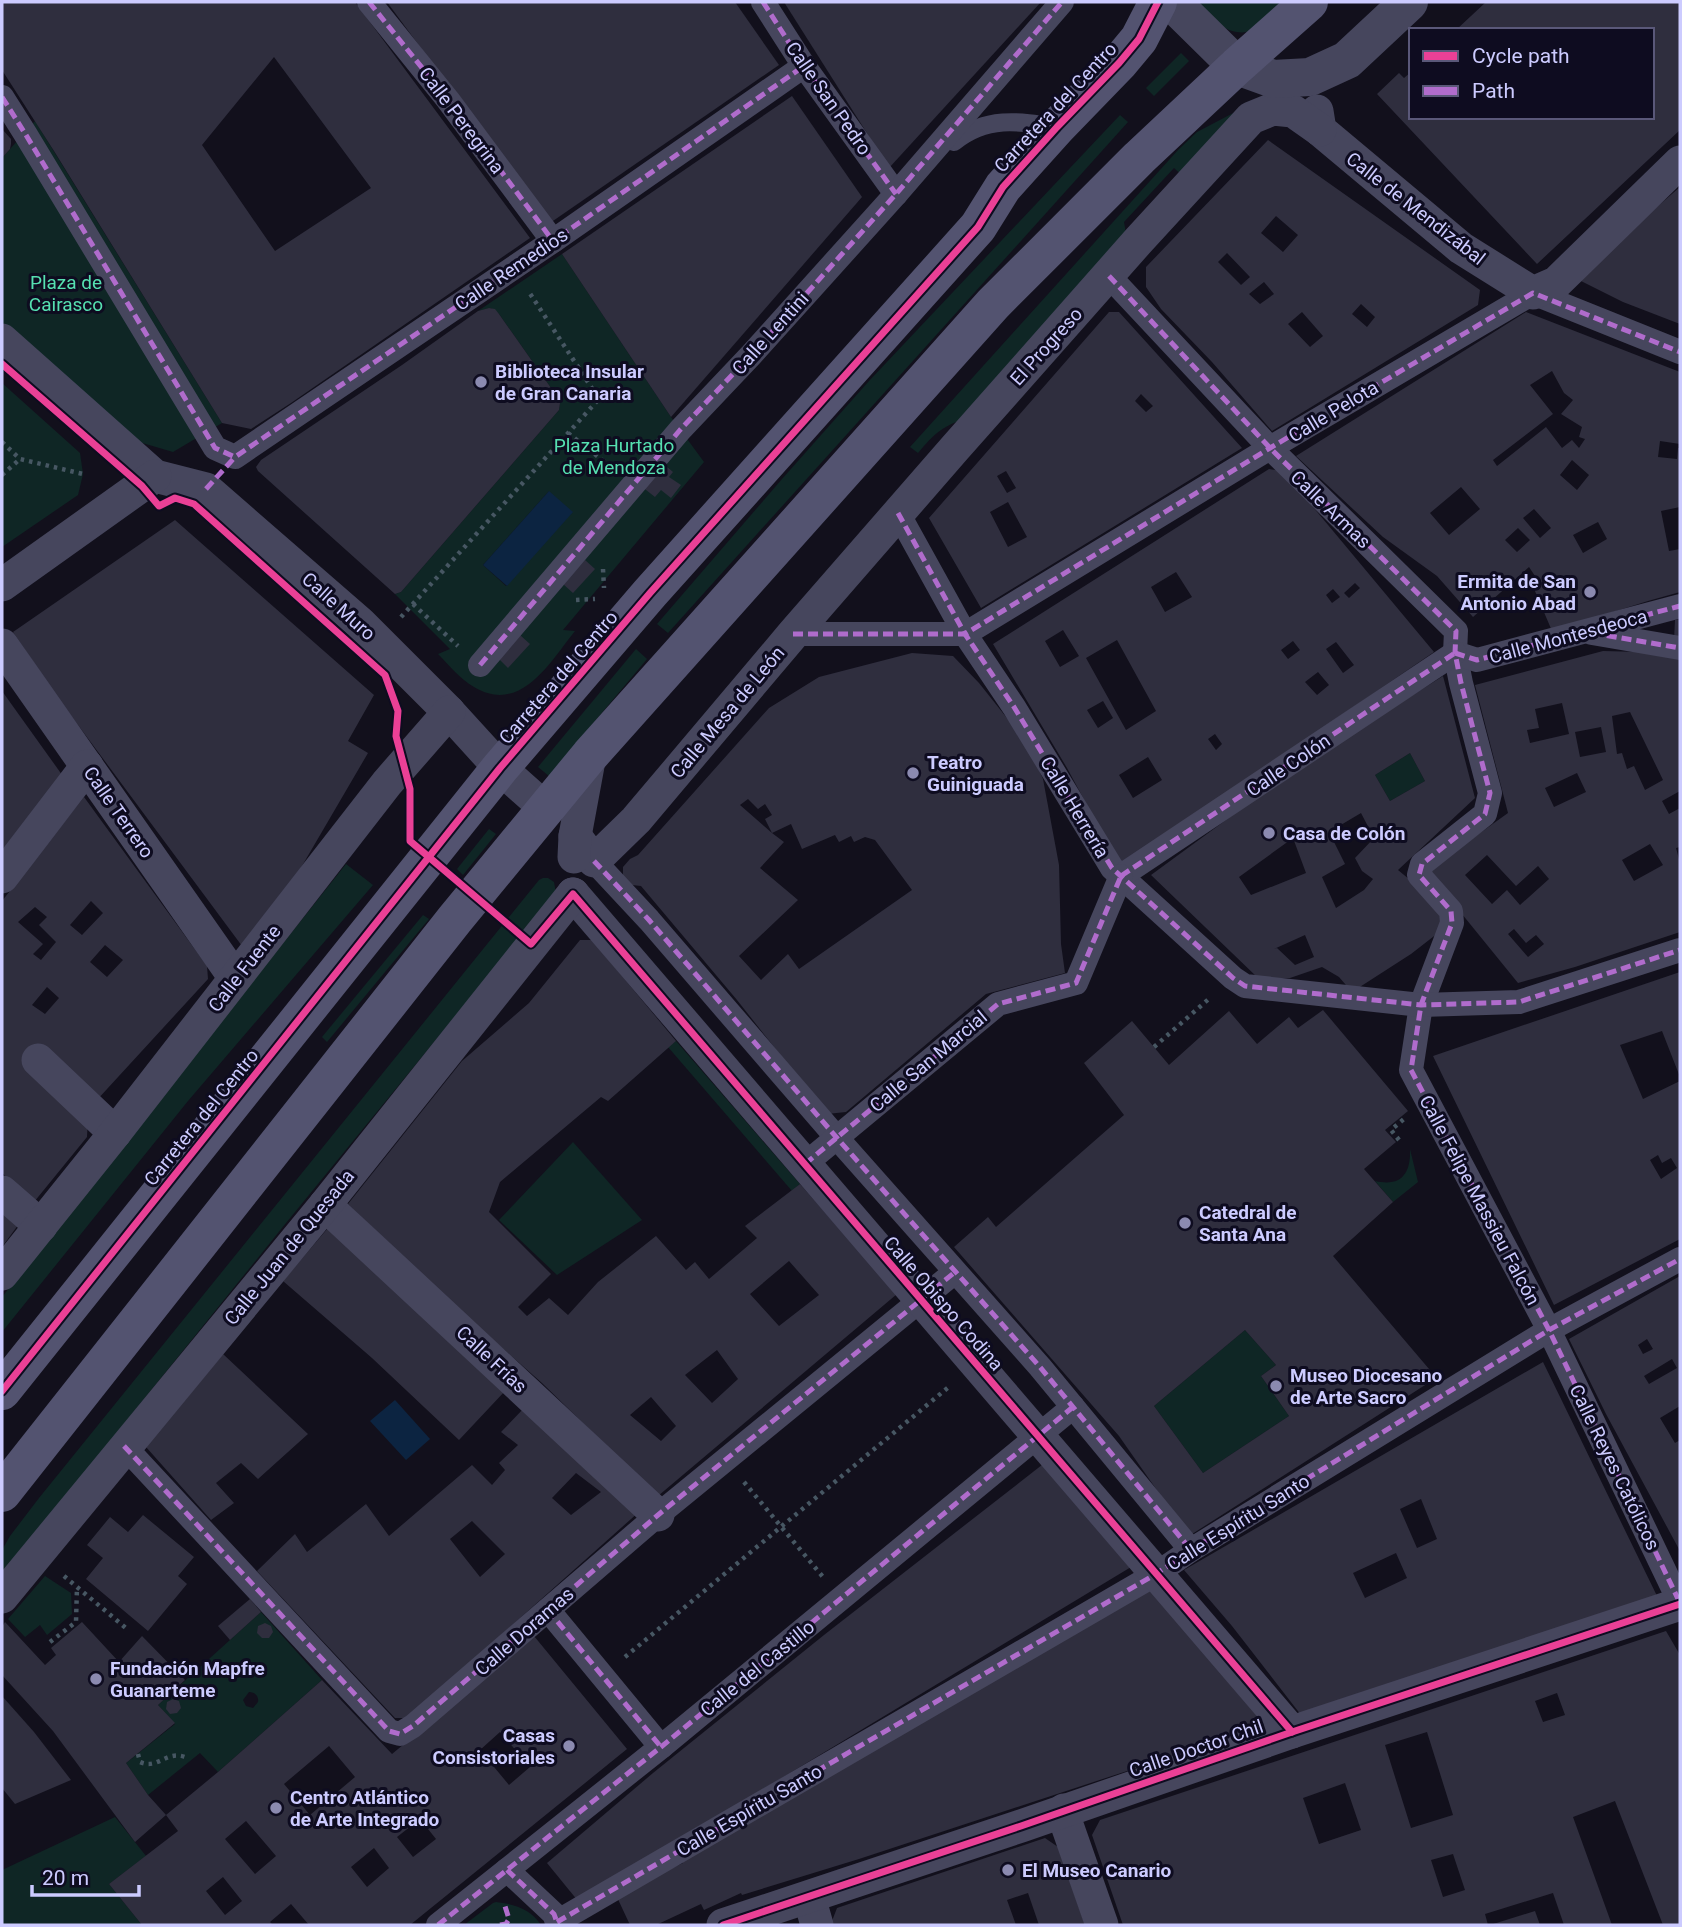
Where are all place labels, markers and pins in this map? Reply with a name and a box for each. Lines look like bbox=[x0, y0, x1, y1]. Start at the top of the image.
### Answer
place label: Biblioteca Insular de Gran Canaria bbox=[495, 360, 644, 405]
marker: Biblioteca Insular de Gran Canaria bbox=[473, 374, 489, 390]
place label: Ermita de San Antonio Abad bbox=[1457, 570, 1576, 615]
marker: Ermita de San Antonio Abad bbox=[1582, 584, 1598, 600]
place label: Teatro Guiniguada bbox=[927, 751, 1024, 796]
marker: Teatro Guiniguada bbox=[905, 765, 921, 781]
place label: Casa de Colón bbox=[1283, 822, 1406, 845]
marker: Casa de Colón bbox=[1261, 825, 1277, 841]
place label: Catedral de Santa Ana bbox=[1199, 1201, 1297, 1246]
marker: Catedral de Santa Ana bbox=[1177, 1215, 1193, 1231]
place label: Museo Diocesano de Arte Sacro bbox=[1290, 1364, 1443, 1409]
marker: Museo Diocesano de Arte Sacro bbox=[1268, 1378, 1284, 1394]
place label: Fundación Mapfre Guanarteme bbox=[110, 1657, 265, 1702]
marker: Fundación Mapfre Guanarteme bbox=[88, 1671, 104, 1687]
place label: Casas Consistoriales bbox=[433, 1724, 555, 1769]
marker: Casas Consistoriales bbox=[561, 1738, 577, 1754]
place label: Centro Atlántico de Arte Integrado bbox=[290, 1786, 440, 1831]
marker: Centro Atlántico de Arte Integrado bbox=[268, 1800, 284, 1816]
place label: El Museo Canario bbox=[1022, 1859, 1172, 1882]
marker: El Museo Canario bbox=[1000, 1862, 1016, 1878]

